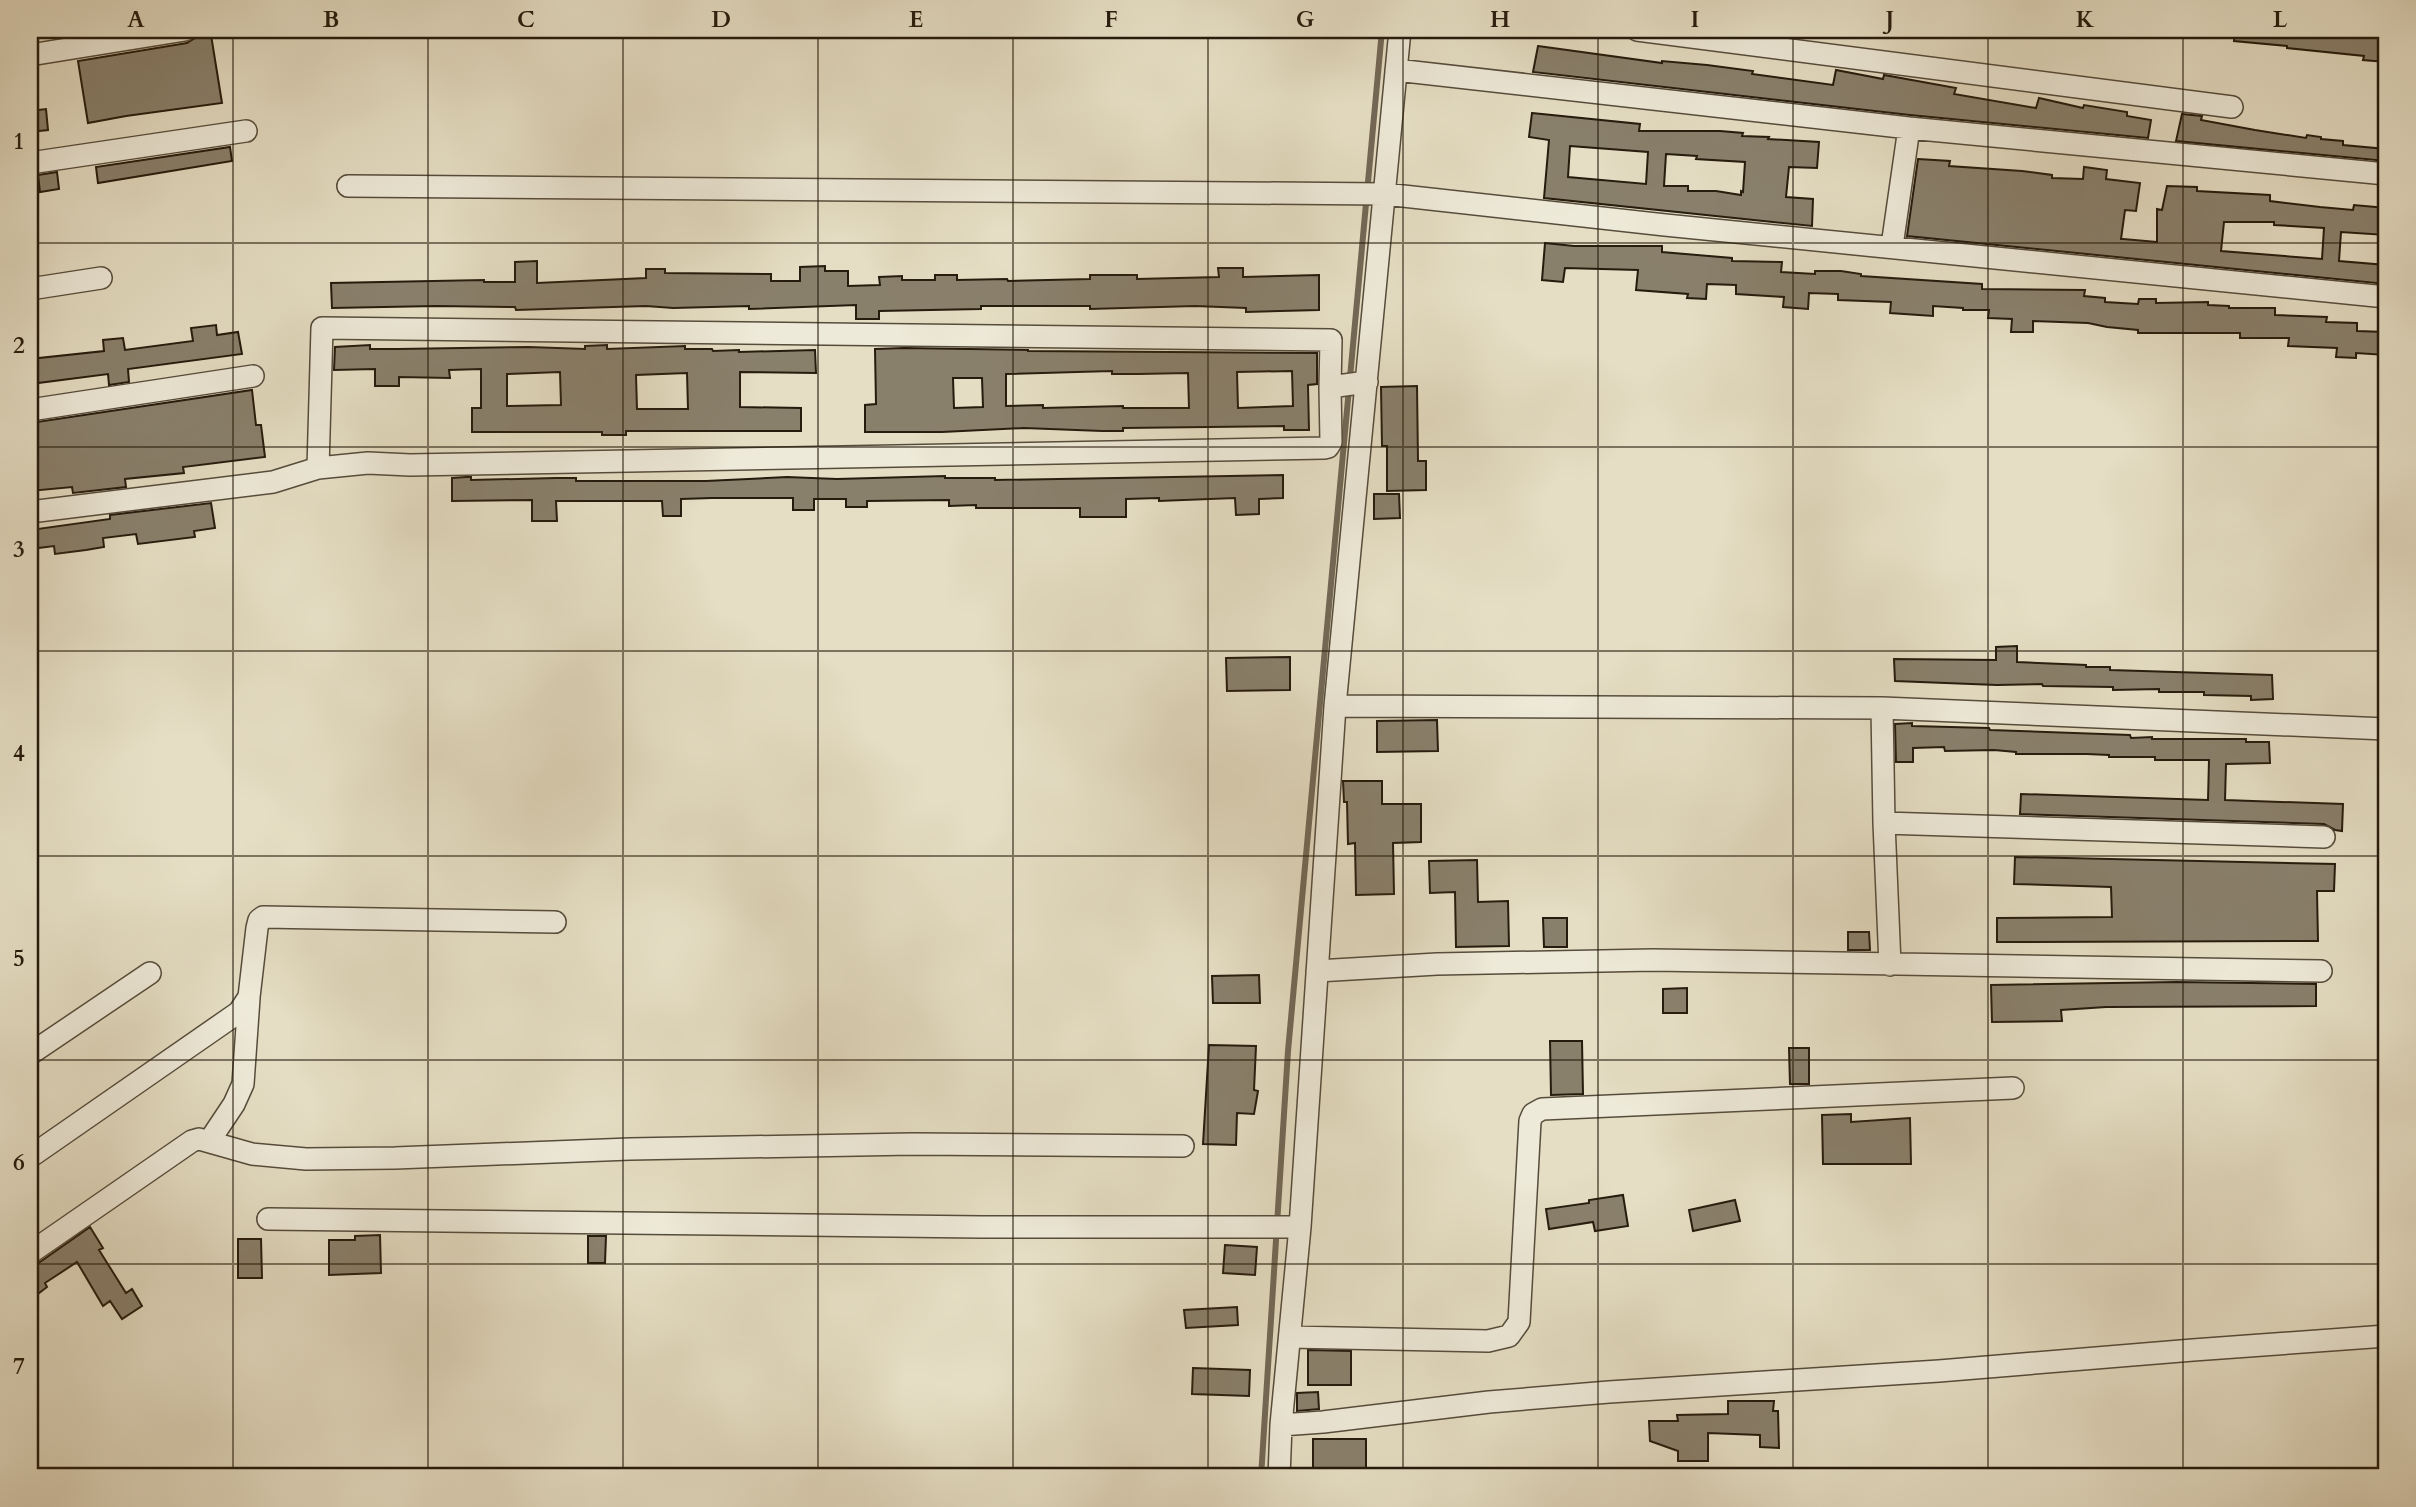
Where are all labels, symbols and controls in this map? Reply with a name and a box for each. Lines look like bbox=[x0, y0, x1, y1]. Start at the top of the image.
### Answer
text: A bbox=[127, 4, 145, 35]
text: B bbox=[323, 4, 339, 35]
text: C bbox=[517, 4, 535, 35]
text: D bbox=[711, 4, 731, 35]
text: E bbox=[909, 4, 923, 35]
text: F bbox=[1104, 4, 1118, 35]
text: G bbox=[1296, 4, 1315, 35]
text: H bbox=[1490, 4, 1510, 35]
text: I bbox=[1691, 4, 1699, 35]
text: J bbox=[1883, 4, 1894, 35]
text: K bbox=[2076, 4, 2095, 35]
text: L bbox=[2273, 4, 2288, 35]
text: 1 bbox=[13, 126, 25, 157]
text: 2 bbox=[13, 330, 25, 361]
text: 3 bbox=[13, 534, 25, 565]
text: 4 bbox=[13, 738, 25, 769]
text: 5 bbox=[13, 943, 25, 974]
text: 6 bbox=[13, 1147, 25, 1178]
text: 7 bbox=[13, 1351, 25, 1382]

